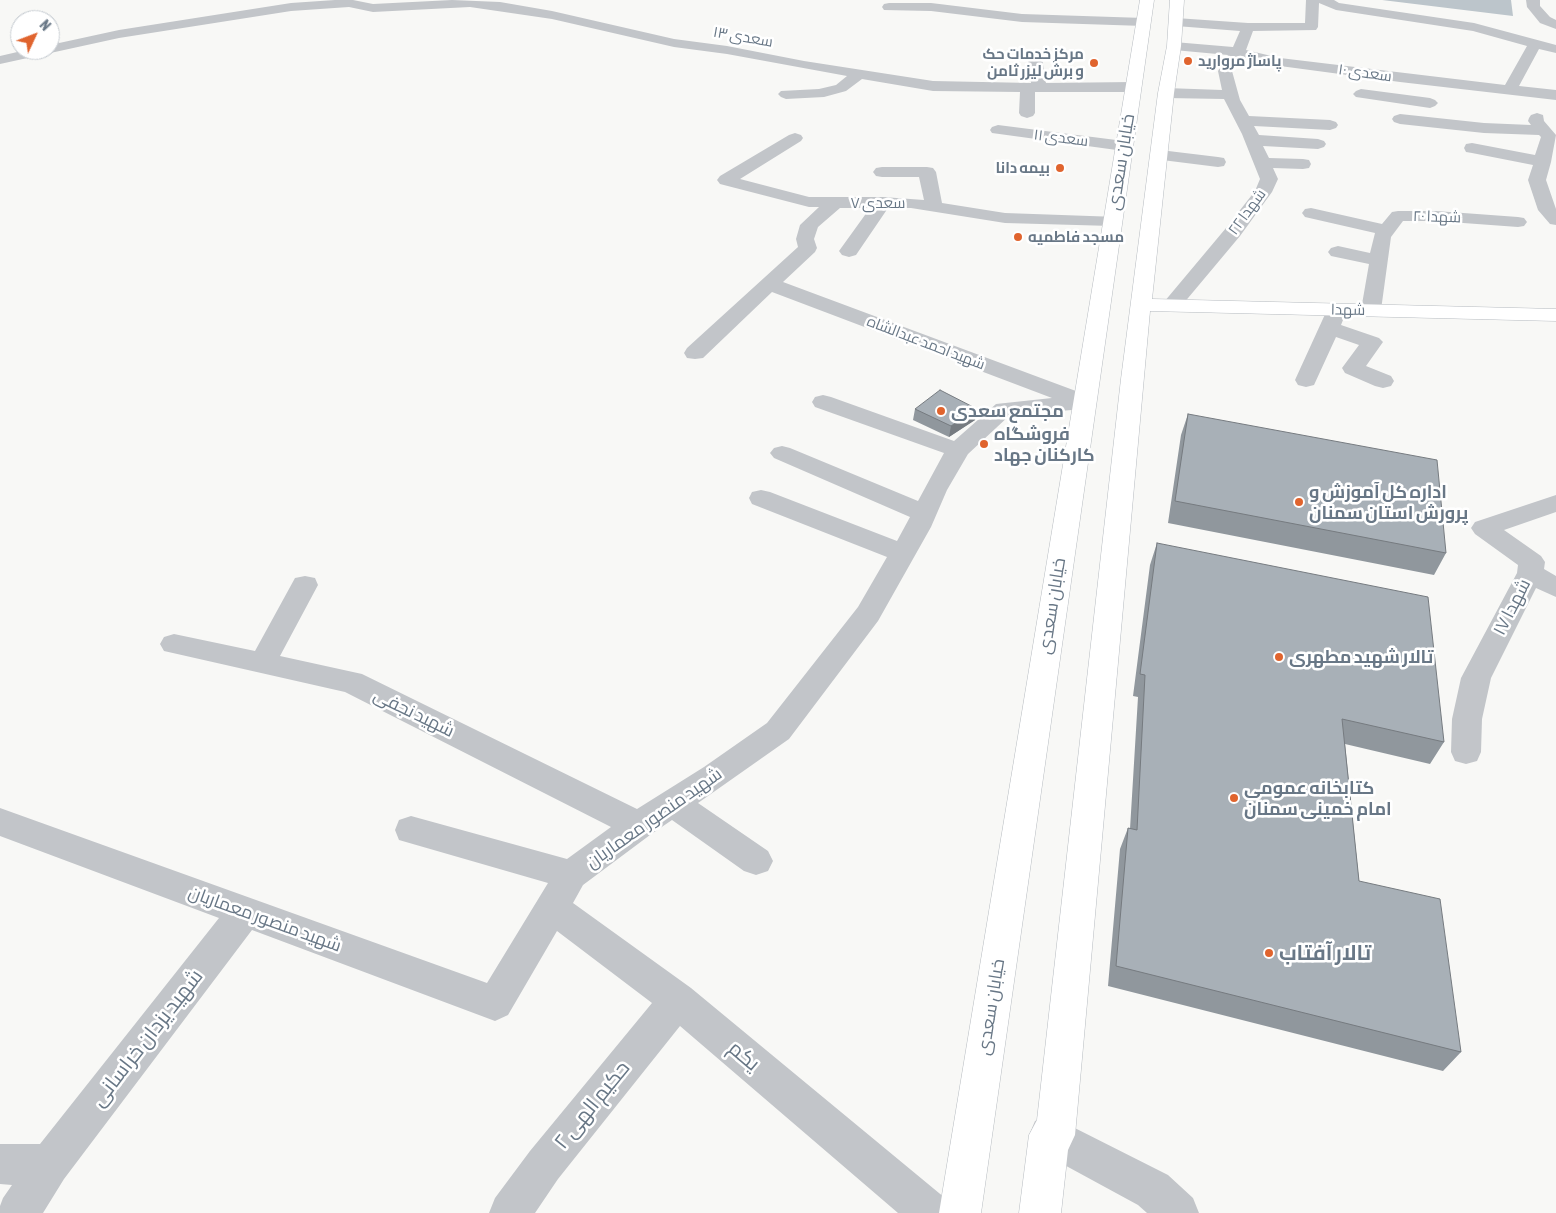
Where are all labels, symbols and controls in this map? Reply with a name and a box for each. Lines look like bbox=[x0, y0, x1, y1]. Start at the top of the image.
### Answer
north arrow bbox=[10, 10, 60, 60]
text: N bbox=[37, 17, 54, 34]
street label: سعدی ۱۳ bbox=[712, 23, 774, 51]
place label: مرکز خدمات حک و برش لیزر ثامن bbox=[983, 45, 1084, 80]
place label: پاساژ مروارید bbox=[1198, 52, 1281, 70]
marker: پاساژ مروارید bbox=[1182, 55, 1194, 67]
marker: مرکز خدمات حک و برش لیزر ثامن bbox=[1088, 57, 1100, 69]
street label: سعدی ۱۰ bbox=[1337, 60, 1393, 86]
street label: خیابان سعدی bbox=[1103, 112, 1139, 212]
street label: سعدی ۱۱ bbox=[1033, 126, 1089, 150]
place label: بیمه دانا bbox=[995, 159, 1050, 177]
marker: بیمه دانا bbox=[1054, 162, 1066, 174]
street label: شهدا ۲۲ bbox=[1224, 186, 1270, 238]
street label: سعدی ۷ bbox=[851, 194, 905, 212]
street label: شهدا ۲۰ bbox=[1413, 207, 1461, 227]
place label: مسجد فاطمیه bbox=[1028, 228, 1124, 246]
marker: مسجد فاطمیه bbox=[1012, 231, 1024, 243]
street label: شهدا bbox=[1331, 301, 1365, 319]
street label: شهید احمد عبدالشاه bbox=[864, 312, 988, 374]
place label: مجتمع سعدی bbox=[951, 400, 1064, 422]
marker: مجتمع سعدی bbox=[935, 405, 947, 417]
place label: فروشگاه کارکنان جهاد bbox=[994, 423, 1095, 466]
marker: فروشگاه کارکنان جهاد bbox=[978, 438, 990, 450]
place label: اداره کل آموزش و پرورش استان سمنان bbox=[1309, 481, 1468, 524]
marker: اداره کل آموزش و پرورش استان سمنان bbox=[1293, 496, 1305, 508]
street label: خیابان سعدی bbox=[1034, 556, 1070, 656]
street label: شهدا ۱۷ bbox=[1489, 575, 1535, 639]
place label: تالار شهید مطهری bbox=[1289, 646, 1433, 668]
marker: تالار شهید مطهری bbox=[1273, 651, 1285, 663]
street label: شهید نجفی bbox=[370, 684, 458, 742]
street label: شهید منصور معماریان bbox=[582, 763, 726, 873]
place label: کتابخانه عمومی امام خمینی سمنان bbox=[1244, 777, 1392, 820]
marker: کتابخانه عمومی امام خمینی سمنان bbox=[1228, 792, 1240, 804]
street label: شهید منصور معماریان bbox=[186, 881, 344, 957]
place label: تالار آفتاب bbox=[1279, 940, 1371, 966]
marker: تالار آفتاب bbox=[1263, 947, 1275, 959]
street label: خیابان سعدی bbox=[973, 957, 1009, 1057]
street label: شهید یزدان خراسانی bbox=[86, 964, 208, 1112]
street label: یکم bbox=[723, 1036, 765, 1076]
street label: حکیم الهی ۲ bbox=[549, 1056, 635, 1154]

